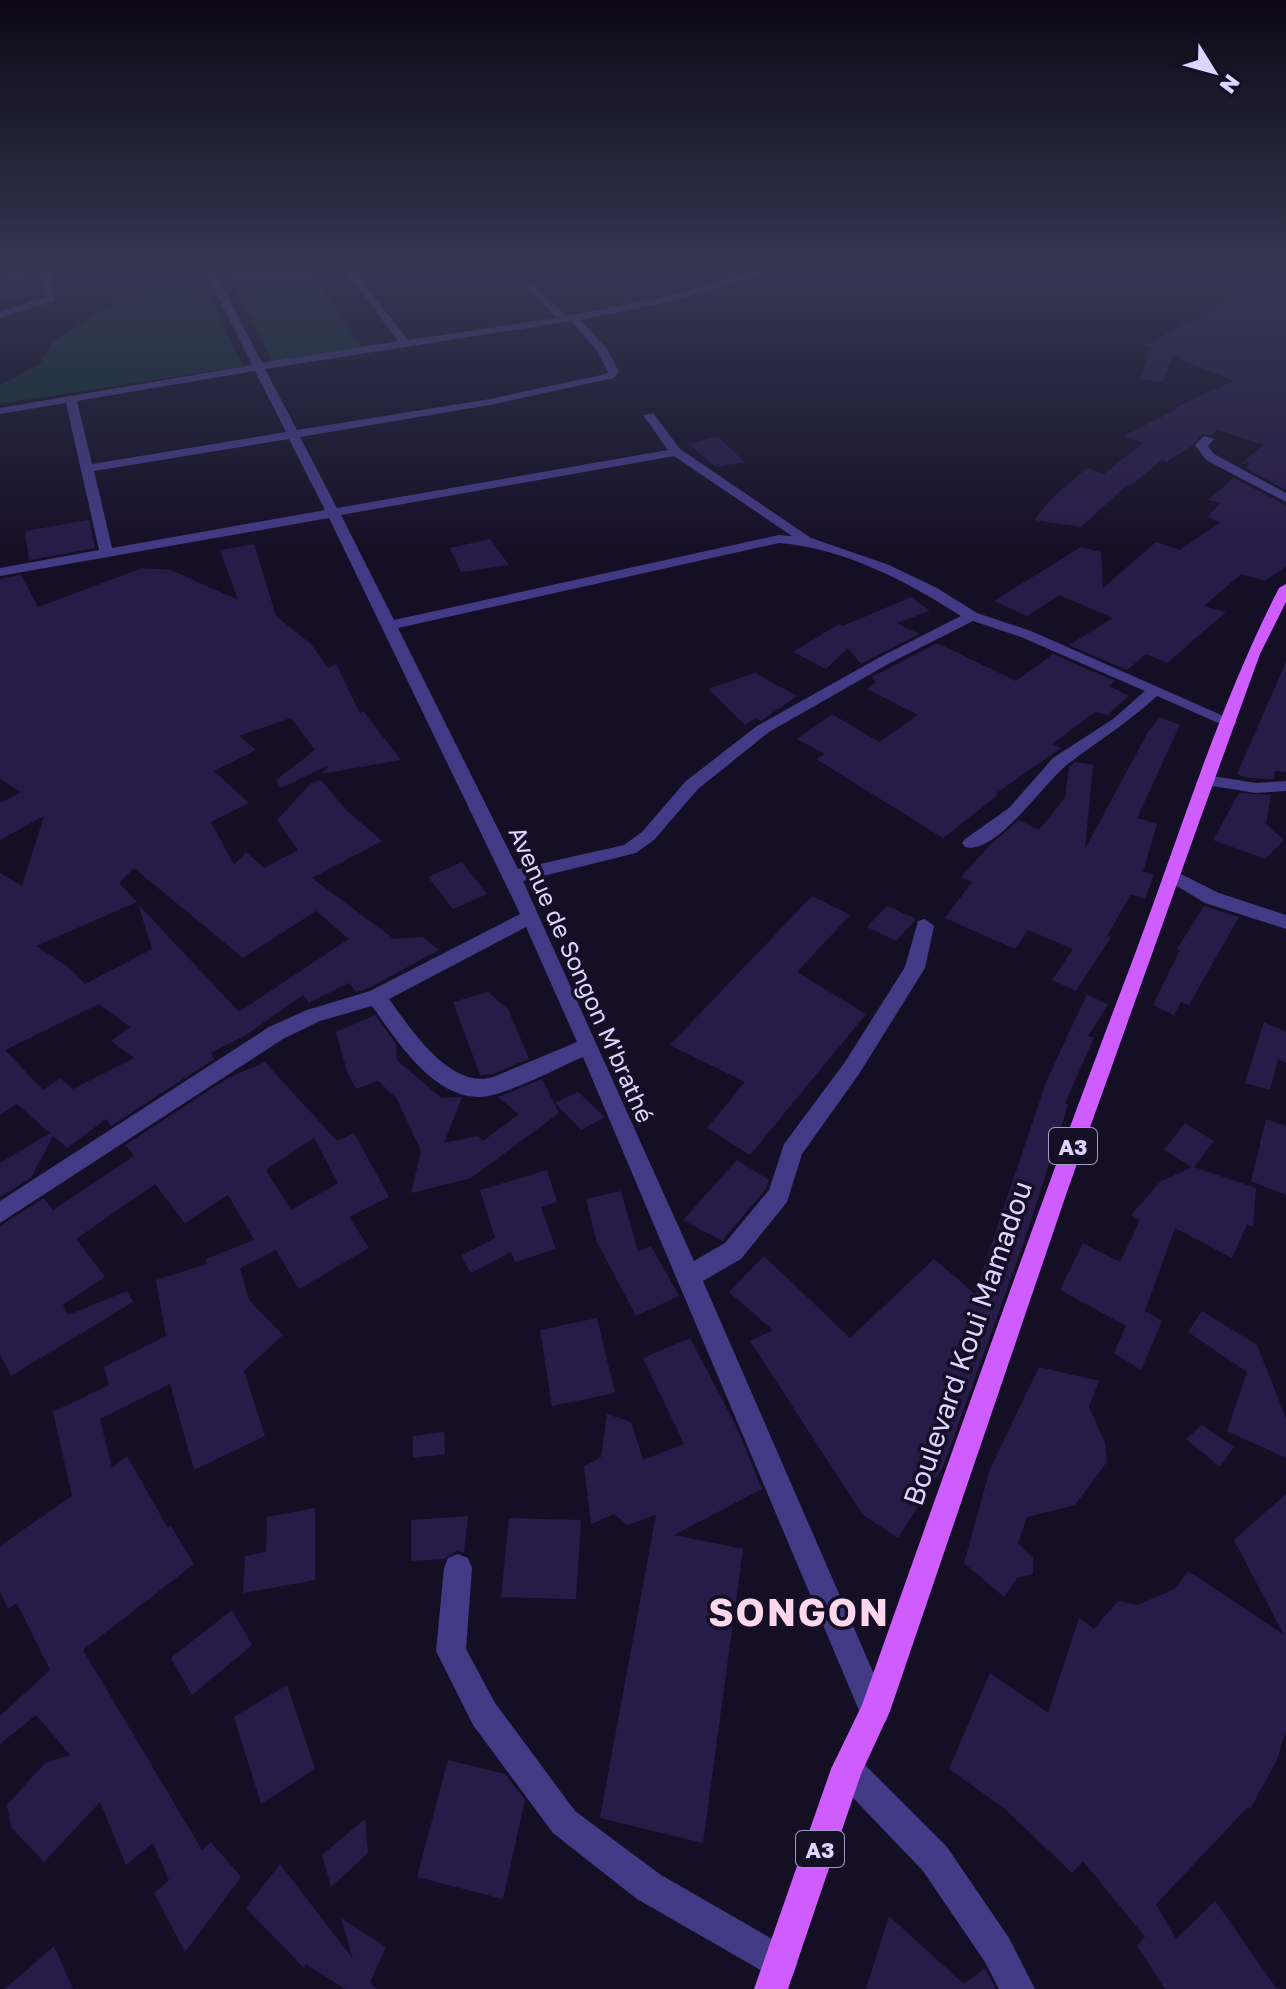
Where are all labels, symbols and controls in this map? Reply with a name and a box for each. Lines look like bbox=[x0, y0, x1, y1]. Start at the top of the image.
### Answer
north arrow bbox=[1174, 32, 1254, 112]
text: N bbox=[1215, 70, 1246, 99]
street label: Avenue de Songon M'brathé bbox=[503, 821, 661, 1127]
road number: A3 bbox=[1049, 1128, 1097, 1164]
street label: Boulevard Koui Mamadou bbox=[896, 1176, 1038, 1510]
district label: SONGON bbox=[708, 1589, 890, 1634]
road number: A3 bbox=[796, 1831, 844, 1867]

